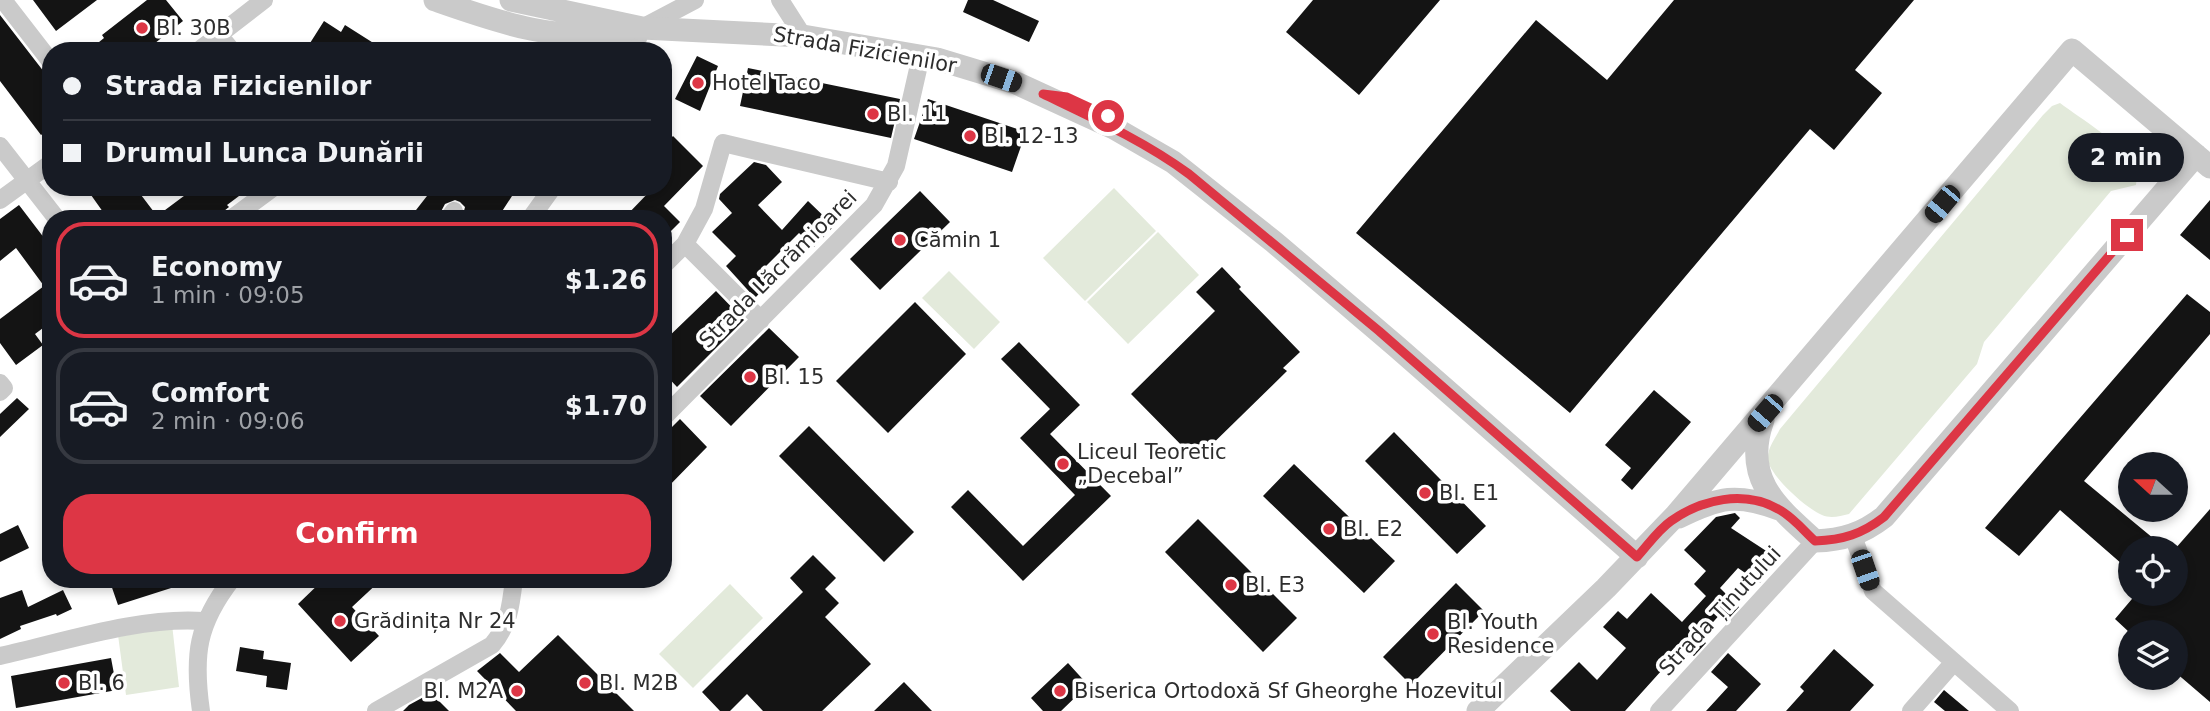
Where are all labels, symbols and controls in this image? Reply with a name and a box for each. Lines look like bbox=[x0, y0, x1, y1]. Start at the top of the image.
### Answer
place label: Bl. 30B bbox=[156, 16, 231, 40]
marker: Bl. 30B bbox=[134, 20, 150, 36]
street label: Strada Fizicienilor bbox=[771, 22, 959, 78]
car bbox=[978, 61, 1025, 95]
text: Strada Fizicienilor bbox=[105, 71, 371, 101]
place label: Hotel Taco bbox=[712, 71, 821, 95]
marker: Hotel Taco bbox=[690, 75, 706, 91]
route start bbox=[1092, 100, 1124, 132]
place label: Bl. 11 bbox=[887, 102, 947, 126]
marker: Bl. 11 bbox=[865, 106, 881, 122]
place label: Bl. 12-13 bbox=[984, 124, 1079, 148]
marker: Bl. 12-13 bbox=[962, 128, 978, 144]
callout: 2 min bbox=[2069, 134, 2185, 182]
text: Drumul Lunca Dunării bbox=[105, 138, 424, 168]
text: 2 min bbox=[2090, 144, 2162, 170]
car bbox=[1921, 181, 1964, 227]
street label: Strada Lăcrămioarei bbox=[694, 185, 862, 353]
route end bbox=[2111, 219, 2143, 251]
place label: Cămin 1 bbox=[914, 228, 1001, 252]
marker: Cămin 1 bbox=[892, 232, 908, 248]
icon: car bbox=[67, 249, 130, 312]
text: Economy bbox=[151, 252, 282, 282]
text: $1.26 bbox=[565, 265, 647, 295]
text: 1 min · 09:05 bbox=[151, 282, 305, 308]
place label: Bl. 15 bbox=[764, 365, 824, 389]
marker: Bl. 15 bbox=[742, 369, 758, 385]
icon: car bbox=[67, 375, 130, 438]
text: Comfort bbox=[151, 378, 269, 408]
car bbox=[1744, 390, 1787, 436]
text: $1.70 bbox=[565, 391, 647, 421]
text: 2 min · 09:06 bbox=[151, 408, 305, 434]
place label: Liceul Teoretic „Decebal” bbox=[1077, 440, 1227, 488]
north arrow bbox=[2118, 452, 2188, 522]
map controls bbox=[2118, 452, 2188, 690]
marker: Liceul Teoretic „Decebal” bbox=[1055, 456, 1071, 472]
place label: Bl. E1 bbox=[1439, 481, 1499, 505]
marker: Bl. E1 bbox=[1417, 485, 1433, 501]
button: Confirm bbox=[63, 494, 651, 574]
place label: Bl. E2 bbox=[1343, 517, 1403, 541]
marker: Bl. E2 bbox=[1321, 521, 1337, 537]
button: locate bbox=[2118, 536, 2188, 606]
street label: Strada Ținutului bbox=[1654, 541, 1786, 681]
car bbox=[1849, 547, 1882, 593]
place label: Bl. E3 bbox=[1245, 573, 1305, 597]
marker: Bl. E3 bbox=[1223, 577, 1239, 593]
place label: Grădinița Nr 24 bbox=[354, 609, 516, 633]
place label: Bl. Youth Residence bbox=[1447, 610, 1554, 658]
marker: Grădinița Nr 24 bbox=[332, 613, 348, 629]
button: layers bbox=[2118, 620, 2188, 690]
marker: Bl. Youth Residence bbox=[1425, 626, 1441, 642]
place label: Bl. 6 bbox=[78, 671, 125, 695]
place label: Bl. M2B bbox=[599, 671, 678, 695]
marker: Bl. 6 bbox=[56, 675, 72, 691]
marker: Bl. M2B bbox=[577, 675, 593, 691]
place label: Bl. M2A bbox=[424, 679, 504, 703]
place label: Biserica Ortodoxă Sf Gheorghe Hozevitul bbox=[1074, 679, 1503, 703]
marker: Bl. M2A bbox=[509, 683, 525, 699]
marker: Biserica Ortodoxă Sf Gheorghe Hozevitul bbox=[1052, 683, 1068, 699]

